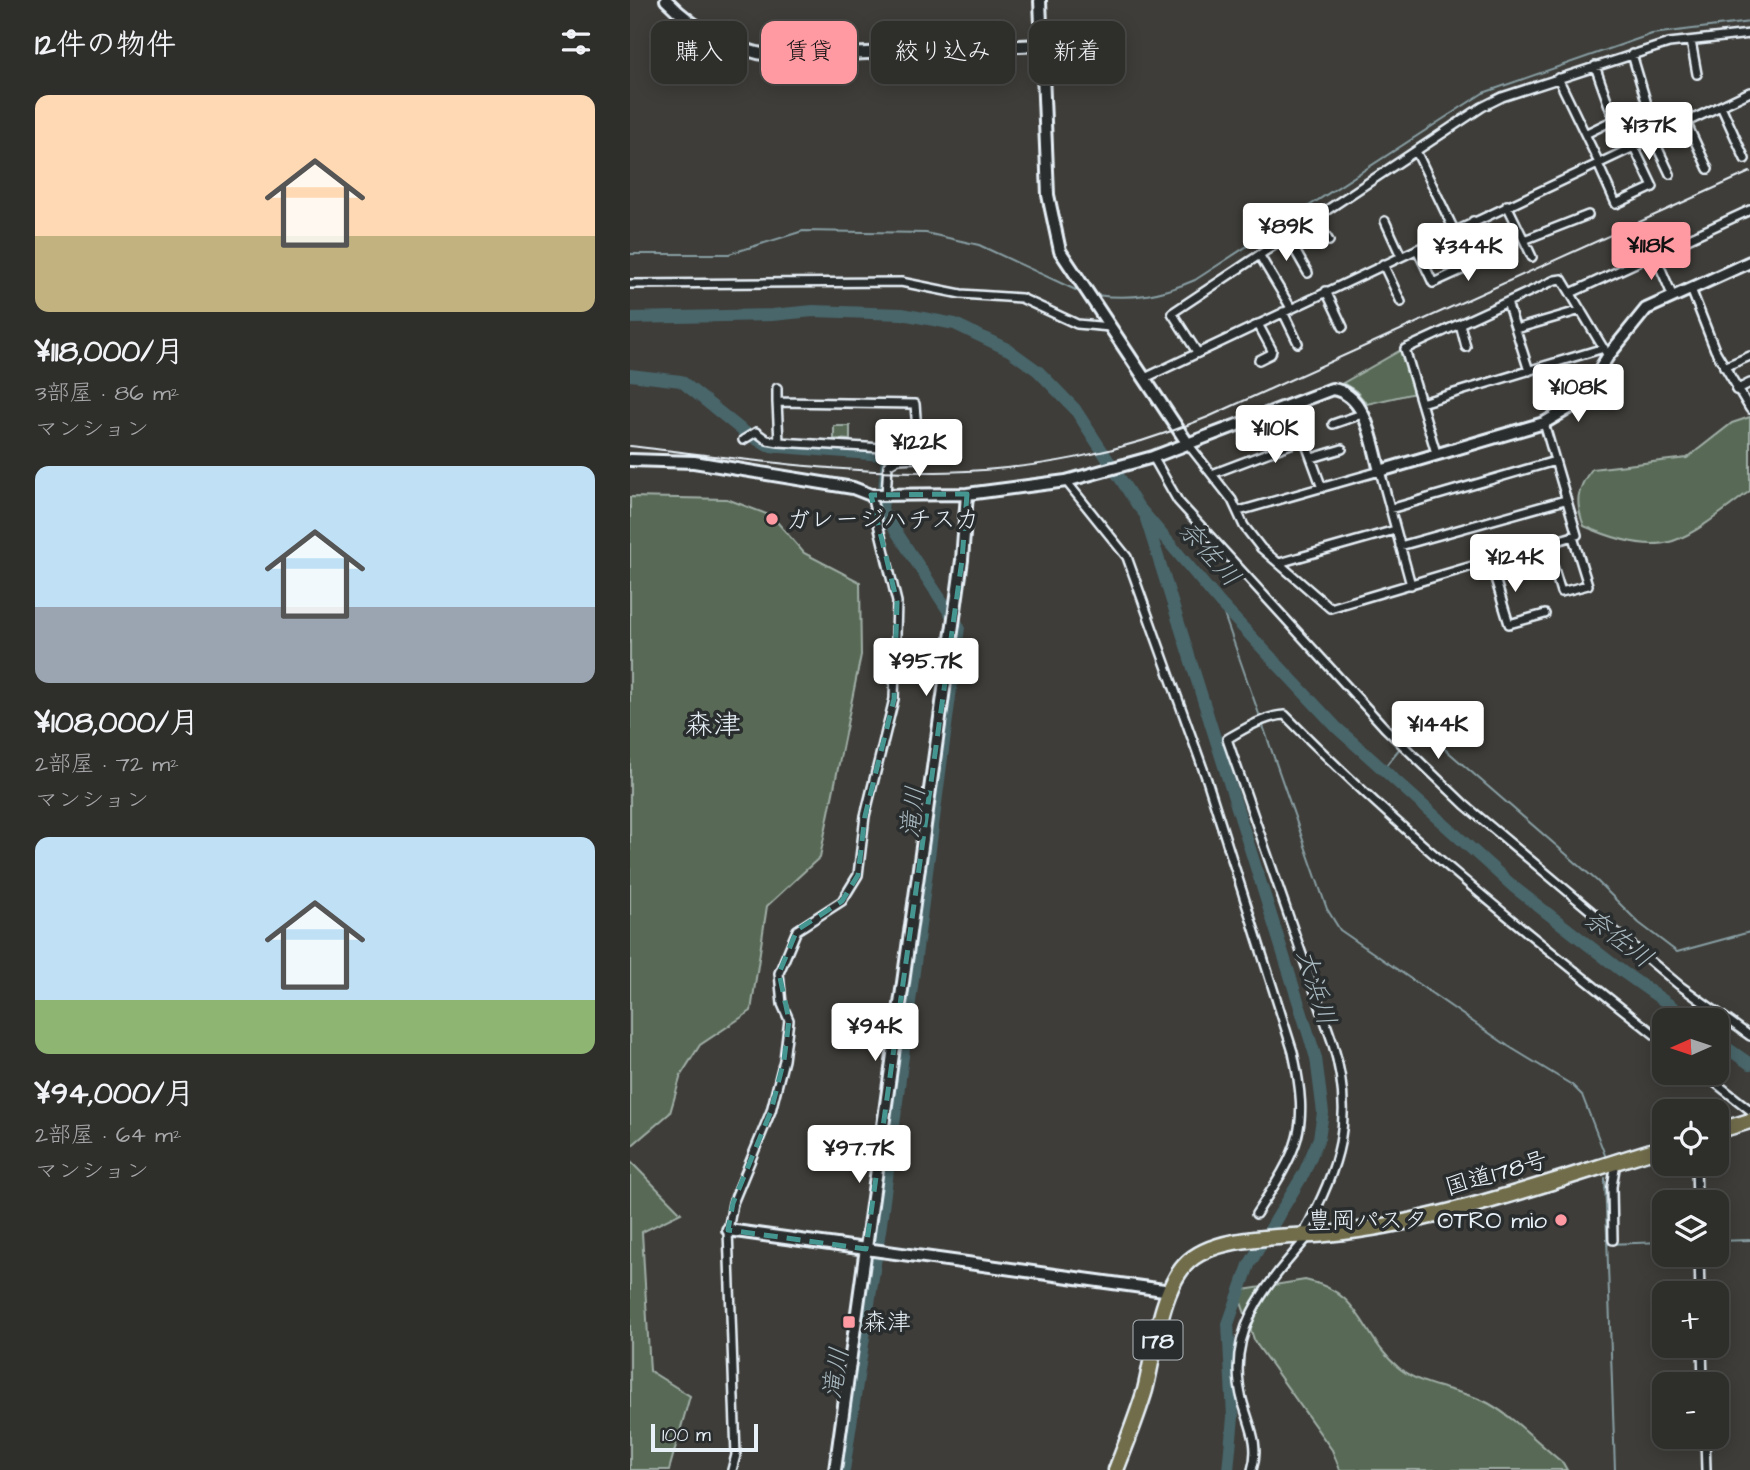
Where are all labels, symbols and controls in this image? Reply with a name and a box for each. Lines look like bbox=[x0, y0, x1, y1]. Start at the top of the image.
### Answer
chip: 購入 bbox=[651, 21, 747, 84]
chip: 賃貸 bbox=[761, 21, 857, 84]
chip: 絞り込み bbox=[871, 21, 1015, 84]
chip: 新着 bbox=[1029, 21, 1125, 84]
icon: filters bbox=[557, 23, 595, 61]
text: 12件の物件 bbox=[35, 24, 176, 66]
pin: ¥137K bbox=[1600, 102, 1698, 162]
text: ¥137K bbox=[1621, 109, 1677, 141]
icon: home bbox=[252, 140, 378, 266]
pin: ¥89K bbox=[1245, 204, 1327, 263]
text: ¥89K bbox=[1259, 210, 1313, 242]
pin: ¥118K bbox=[1602, 222, 1700, 282]
pin: ¥344K bbox=[1419, 224, 1517, 283]
text: ¥118K bbox=[1627, 229, 1675, 261]
text: ¥344K bbox=[1433, 230, 1503, 262]
text: ¥118,000/月 bbox=[35, 331, 184, 373]
pin: ¥108K bbox=[1529, 364, 1627, 424]
text: ¥108K bbox=[1549, 371, 1607, 403]
text: 3部屋 · 86 m² bbox=[35, 377, 179, 409]
pin: ¥110K bbox=[1226, 406, 1324, 465]
text: ¥110K bbox=[1252, 412, 1298, 444]
text: マンション bbox=[35, 413, 149, 445]
pin: ¥122K bbox=[870, 420, 968, 479]
text: ¥122K bbox=[891, 426, 947, 458]
place label: ガレージハチスカ bbox=[786, 503, 979, 537]
icon: home bbox=[252, 511, 378, 637]
marker: ガレージハチスカ bbox=[764, 511, 780, 527]
water label: 奈佐川 bbox=[1170, 513, 1249, 595]
pin: ¥124K bbox=[1466, 534, 1564, 594]
text: ¥124K bbox=[1486, 541, 1544, 573]
pin: ¥95.7K bbox=[869, 638, 983, 698]
text: ¥95.7K bbox=[890, 645, 962, 677]
text: ¥108,000/月 bbox=[35, 702, 199, 744]
pin: ¥144K bbox=[1389, 702, 1487, 761]
district label: 森津 bbox=[685, 706, 741, 745]
text: ¥144K bbox=[1408, 708, 1468, 740]
text: 2部屋 · 72 m² bbox=[35, 748, 179, 780]
text: マンション bbox=[35, 784, 149, 816]
water label: 滝川 bbox=[892, 784, 934, 840]
icon: home bbox=[252, 882, 378, 1008]
water label: 奈佐川 bbox=[1576, 901, 1660, 977]
water label: 大浜川 bbox=[1287, 945, 1345, 1030]
pin: ¥94K bbox=[834, 1004, 916, 1063]
north arrow bbox=[1652, 1008, 1729, 1085]
map controls bbox=[1652, 1008, 1729, 1449]
text: ¥94K bbox=[848, 1010, 902, 1042]
text: ¥94,000/月 bbox=[35, 1073, 194, 1115]
button: locate bbox=[1652, 1099, 1729, 1176]
text: 2部屋 · 64 m² bbox=[35, 1119, 182, 1151]
pin: ¥97.7K bbox=[802, 1126, 916, 1185]
text: ¥97.7K bbox=[824, 1132, 894, 1164]
street label: 国道178号 bbox=[1441, 1143, 1552, 1205]
text: マンション bbox=[35, 1155, 149, 1187]
button: layers bbox=[1652, 1190, 1729, 1267]
place label: 豊岡パスタ OTRO mio bbox=[1307, 1204, 1547, 1238]
marker: 豊岡パスタ OTRO mio bbox=[1553, 1212, 1569, 1228]
button: + bbox=[1652, 1281, 1729, 1358]
place label: 森津 bbox=[863, 1306, 911, 1340]
marker: 森津 bbox=[841, 1314, 857, 1330]
road number: 178 bbox=[1134, 1320, 1182, 1359]
water label: 滝川 bbox=[814, 1345, 858, 1402]
button: − bbox=[1652, 1372, 1729, 1449]
scale bar bbox=[651, 1421, 758, 1453]
text: 100 m bbox=[662, 1422, 711, 1449]

